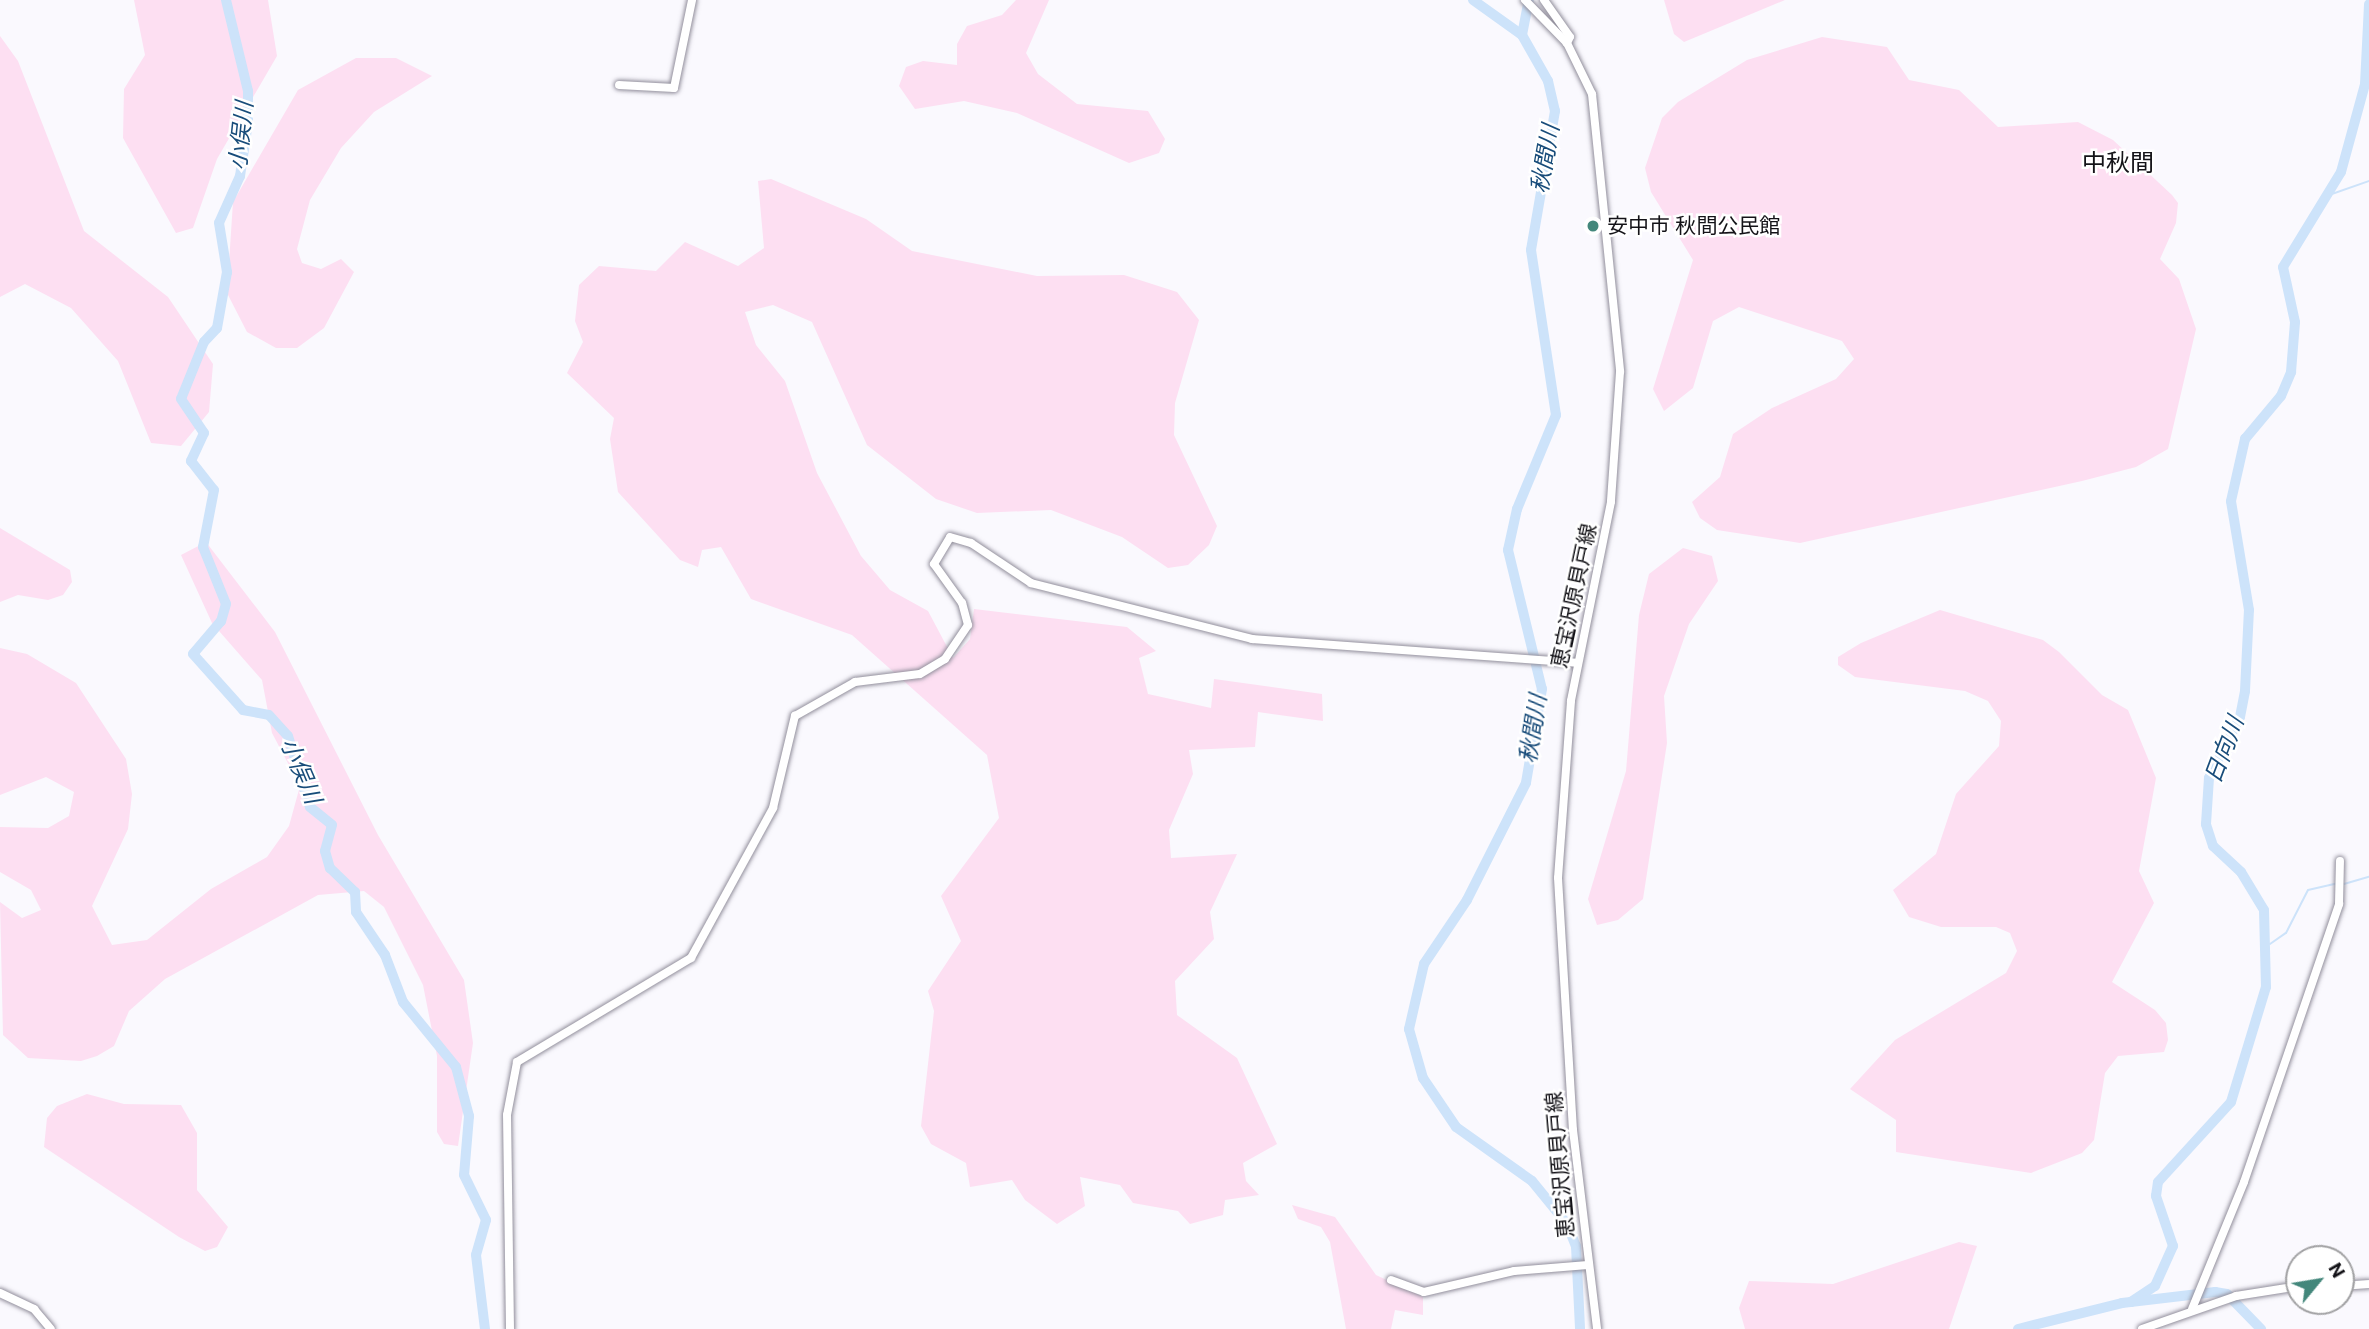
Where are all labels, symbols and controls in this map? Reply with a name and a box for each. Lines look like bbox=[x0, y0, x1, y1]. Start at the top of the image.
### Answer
water label: 小俣川 bbox=[225, 100, 259, 172]
water label: 秋間川 bbox=[1526, 123, 1566, 195]
district label: 中秋間 bbox=[2082, 150, 2154, 178]
place label: 安中市 秋間公民館 bbox=[1607, 213, 1780, 239]
marker: 安中市 秋間公民館 bbox=[1585, 218, 1601, 234]
street label: 恵宝沢原貝戸線 bbox=[1546, 521, 1602, 671]
water label: 秋間川 bbox=[1515, 693, 1553, 765]
water label: 日向川 bbox=[2200, 713, 2250, 787]
water label: 小俣川 bbox=[274, 734, 326, 808]
street label: 恵宝沢原貝戸線 bbox=[1541, 1091, 1579, 1239]
north arrow bbox=[2285, 1245, 2355, 1315]
text: N bbox=[2324, 1259, 2350, 1282]

